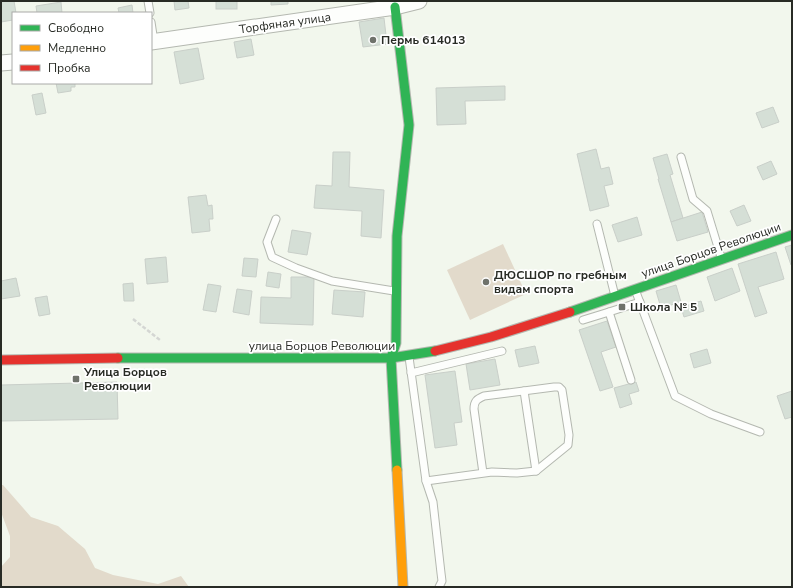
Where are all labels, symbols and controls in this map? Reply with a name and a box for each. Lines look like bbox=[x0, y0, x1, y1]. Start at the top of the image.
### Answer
street label: Торфяная улица bbox=[238, 9, 332, 37]
legend bbox=[12, 12, 152, 84]
text: Свободно bbox=[48, 20, 104, 36]
place label: Пермь 614013 bbox=[381, 32, 466, 48]
marker: Пермь 614013 bbox=[368, 35, 378, 45]
text: Медленно bbox=[48, 40, 106, 56]
text: Пробка bbox=[48, 60, 91, 76]
street label: улица Борцов Революции bbox=[639, 219, 783, 281]
place label: ДЮСШОР по гребным видам спорта bbox=[494, 267, 627, 297]
marker: ДЮСШОР по гребным видам спорта bbox=[481, 277, 491, 287]
place label: Школа № 5 bbox=[630, 299, 697, 315]
marker: Школа № 5 bbox=[617, 302, 627, 312]
street label: улица Борцов Революции bbox=[249, 338, 395, 354]
place label: Улица Борцов Революции bbox=[83, 364, 167, 394]
marker: Улица Борцов Революции bbox=[71, 374, 81, 384]

